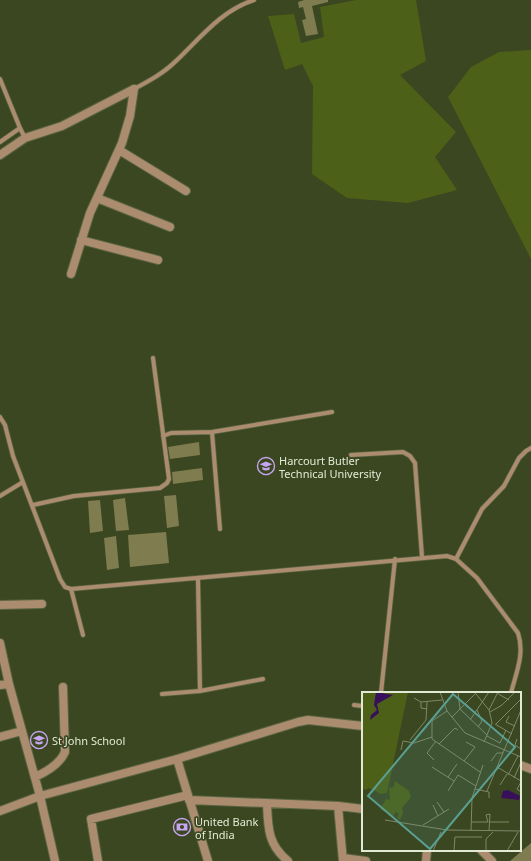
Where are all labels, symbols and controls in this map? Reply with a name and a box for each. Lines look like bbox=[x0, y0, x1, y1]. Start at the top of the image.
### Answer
place label: Harcourt Butler Technical University bbox=[279, 453, 382, 481]
school or university icon: Harcourt Butler Technical University bbox=[256, 456, 276, 476]
inset map bbox=[362, 692, 521, 851]
school or university icon: St John School bbox=[29, 730, 49, 750]
place label: St John School bbox=[52, 733, 125, 748]
place label: United Bank of India bbox=[195, 814, 259, 842]
bank icon: United Bank of India bbox=[172, 817, 192, 837]

